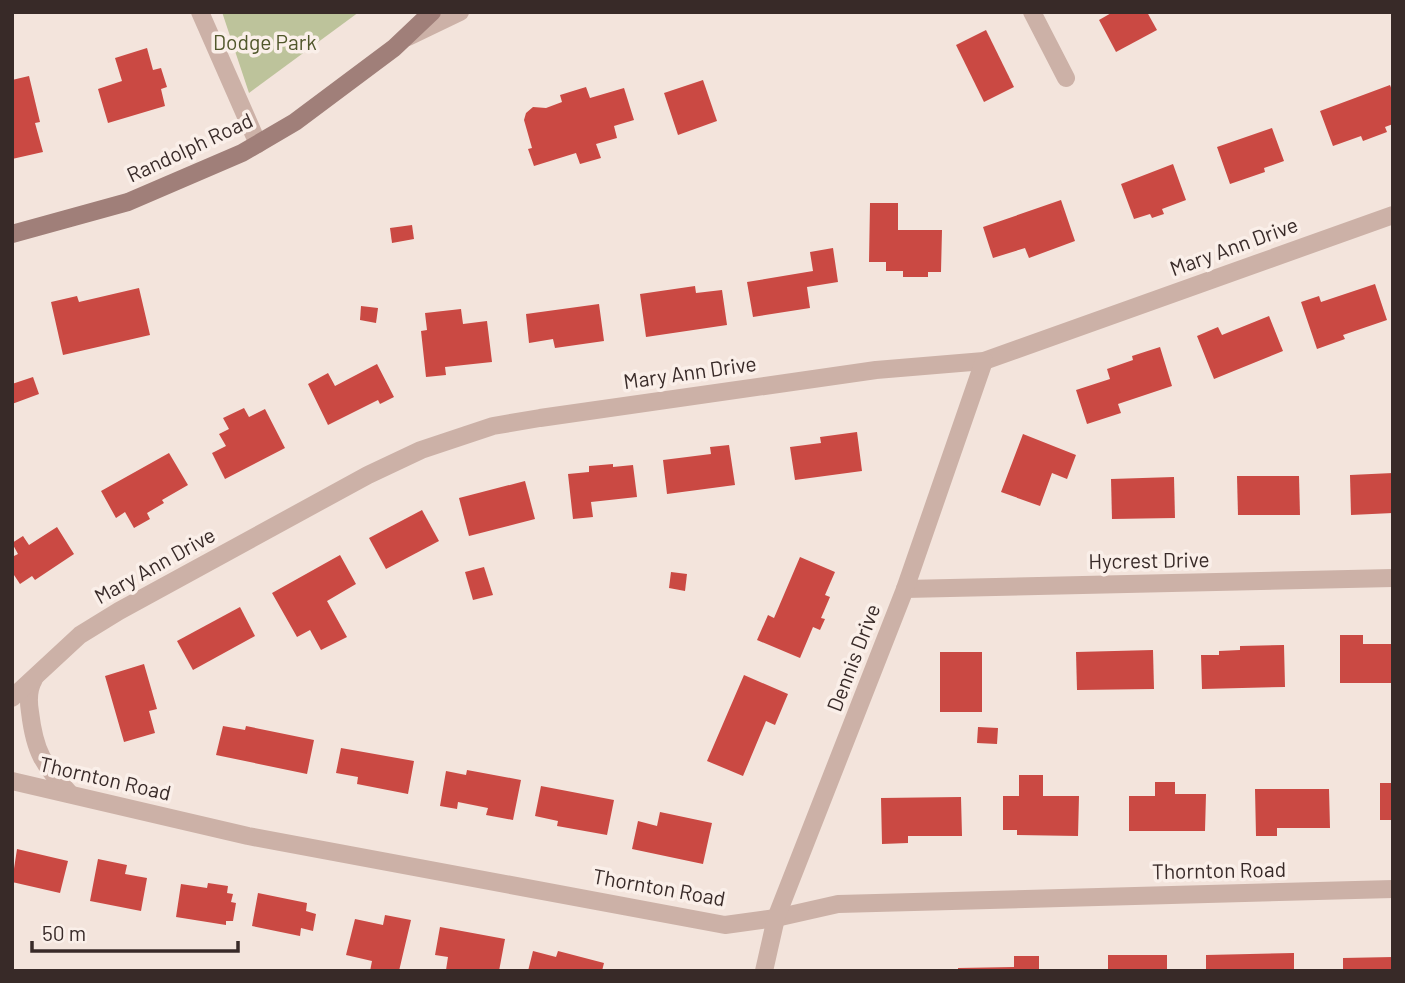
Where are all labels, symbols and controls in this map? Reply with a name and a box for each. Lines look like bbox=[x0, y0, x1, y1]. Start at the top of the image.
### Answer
park label: Dodge Park bbox=[213, 29, 317, 54]
street label: Randolph Road bbox=[122, 107, 256, 187]
street label: Mary Ann Drive bbox=[1166, 211, 1301, 280]
street label: Mary Ann Drive bbox=[622, 350, 758, 393]
street label: Mary Ann Drive bbox=[90, 521, 219, 608]
street label: Hycrest Drive bbox=[1088, 546, 1210, 573]
street label: Dennis Drive bbox=[821, 600, 885, 715]
street label: Thornton Road bbox=[37, 750, 174, 805]
street label: Thornton Road bbox=[1152, 856, 1286, 883]
street label: Thornton Road bbox=[591, 863, 728, 910]
scale bar bbox=[32, 909, 238, 953]
text: 50 m bbox=[42, 920, 86, 945]

